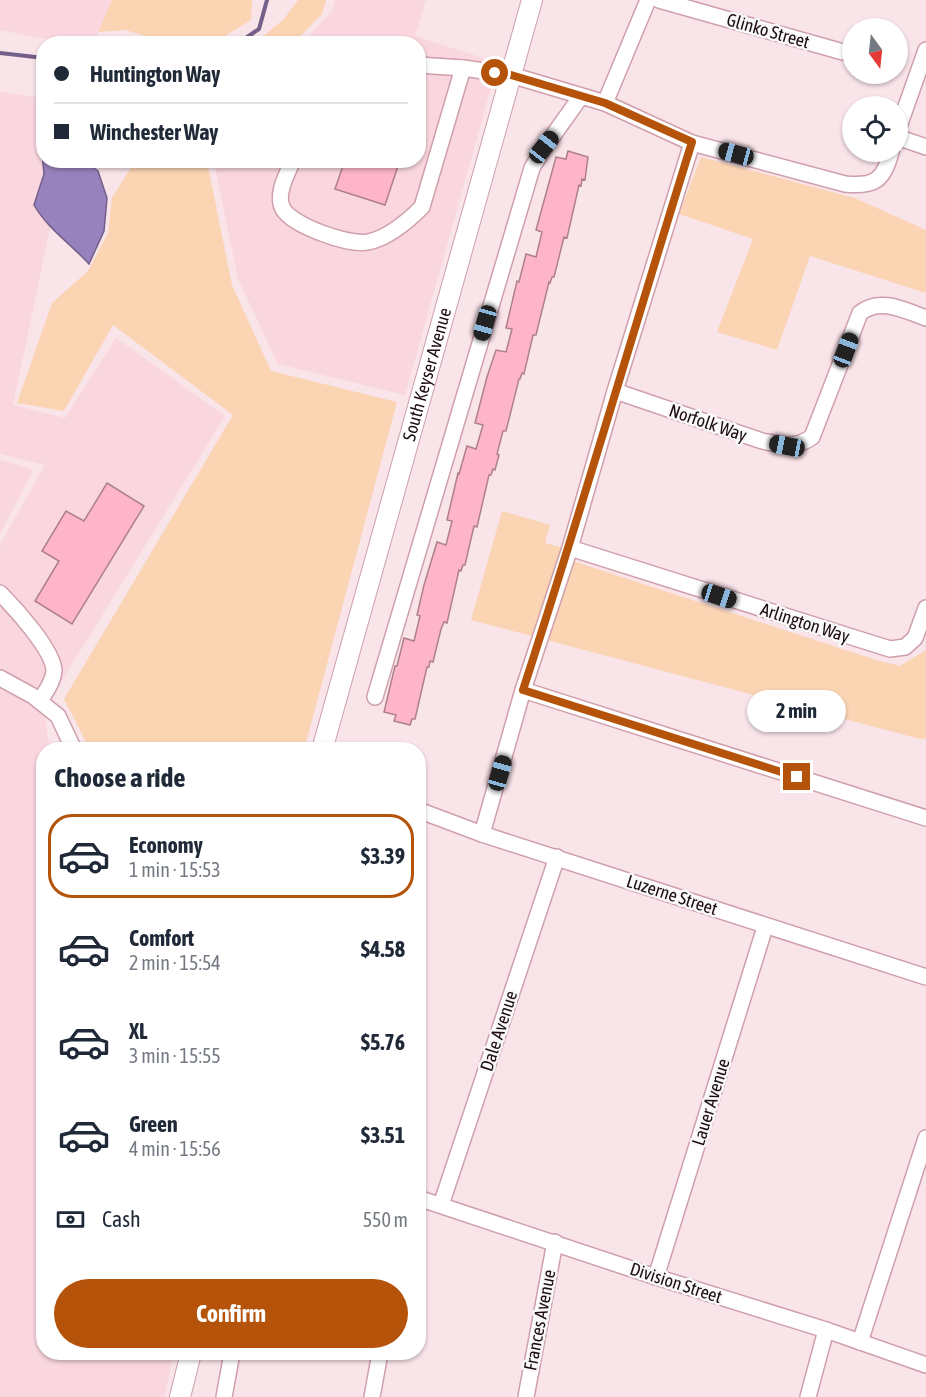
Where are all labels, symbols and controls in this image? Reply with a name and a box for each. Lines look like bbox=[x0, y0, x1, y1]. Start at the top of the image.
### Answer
street label: Glinko Street bbox=[724, 9, 812, 52]
north arrow bbox=[842, 18, 908, 84]
map controls bbox=[842, 18, 908, 162]
route start bbox=[481, 59, 508, 86]
text: Huntington Way bbox=[90, 61, 220, 87]
button: locate bbox=[842, 96, 908, 162]
text: Winchester Way bbox=[90, 119, 218, 145]
car bbox=[526, 127, 562, 167]
car bbox=[716, 141, 756, 167]
car bbox=[471, 303, 499, 343]
street label: South Keyser Avenue bbox=[398, 305, 455, 443]
car bbox=[831, 330, 861, 370]
street label: Norfolk Way bbox=[666, 399, 750, 446]
car bbox=[768, 434, 806, 458]
car bbox=[699, 582, 739, 610]
street label: Arlington Way bbox=[758, 598, 852, 647]
callout: 2 min bbox=[748, 690, 846, 732]
text: 2 min bbox=[776, 699, 817, 722]
car bbox=[486, 753, 514, 793]
text: Choose a ride bbox=[54, 762, 186, 793]
route end bbox=[783, 763, 810, 790]
icon: car bbox=[57, 829, 111, 883]
text: Economy bbox=[129, 832, 203, 858]
text: $3.39 bbox=[361, 843, 405, 869]
text: 1 min · 15:53 bbox=[129, 858, 221, 881]
street label: Luzerne Street bbox=[624, 870, 720, 919]
icon: car bbox=[57, 922, 111, 976]
text: Comfort bbox=[129, 925, 194, 951]
text: $4.58 bbox=[361, 936, 405, 962]
text: 2 min · 15:54 bbox=[129, 951, 221, 974]
street label: Dale Avenue bbox=[476, 988, 521, 1074]
icon: car bbox=[57, 1015, 111, 1069]
text: XL bbox=[129, 1018, 147, 1044]
text: $5.76 bbox=[361, 1029, 405, 1055]
text: 3 min · 15:55 bbox=[129, 1044, 221, 1067]
street label: Lauer Avenue bbox=[687, 1056, 734, 1148]
icon: car bbox=[57, 1108, 111, 1162]
text: Green bbox=[129, 1111, 178, 1137]
text: $3.51 bbox=[361, 1122, 405, 1148]
text: 4 min · 15:56 bbox=[129, 1137, 221, 1160]
icon: cash bbox=[54, 1203, 87, 1236]
text: Cash bbox=[102, 1206, 141, 1232]
text: 550 m bbox=[363, 1208, 408, 1231]
street label: Division Street bbox=[628, 1258, 725, 1307]
street label: Frances Avenue bbox=[519, 1268, 560, 1372]
button: Confirm bbox=[54, 1279, 408, 1348]

